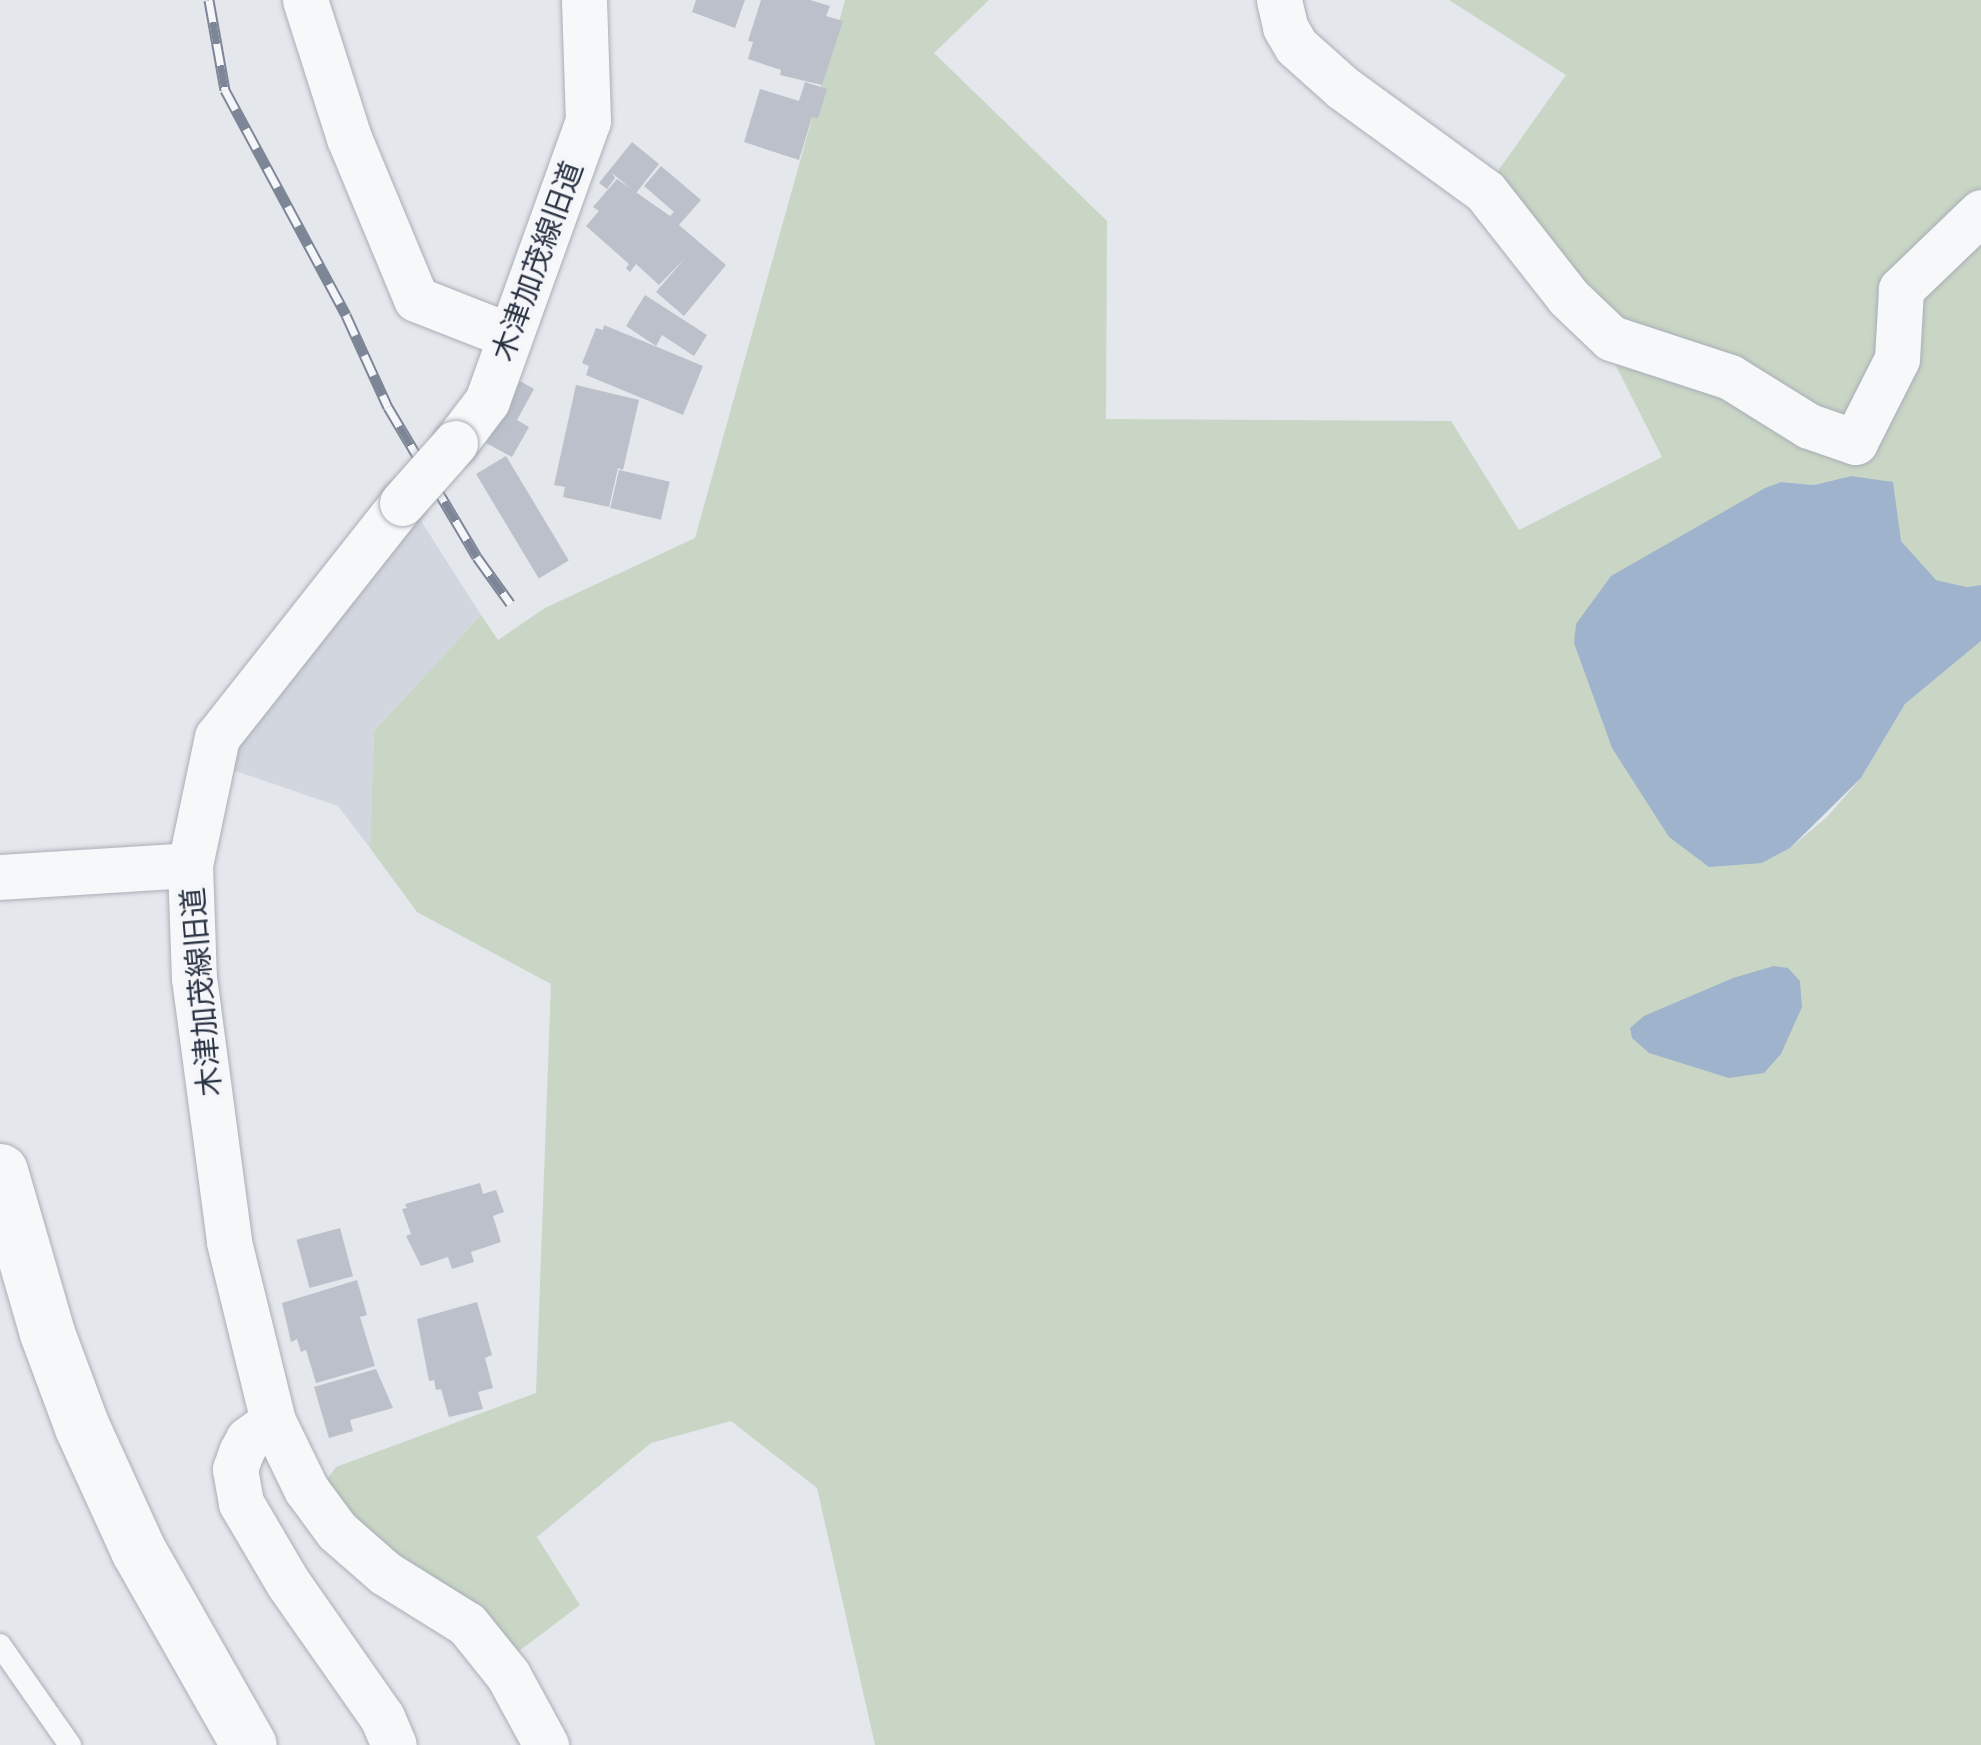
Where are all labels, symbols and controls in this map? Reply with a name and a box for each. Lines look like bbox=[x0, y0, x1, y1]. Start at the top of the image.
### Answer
street label: 木津加茂線旧道 bbox=[484, 156, 590, 366]
street label: 木津加茂線旧道 bbox=[174, 886, 228, 1098]

